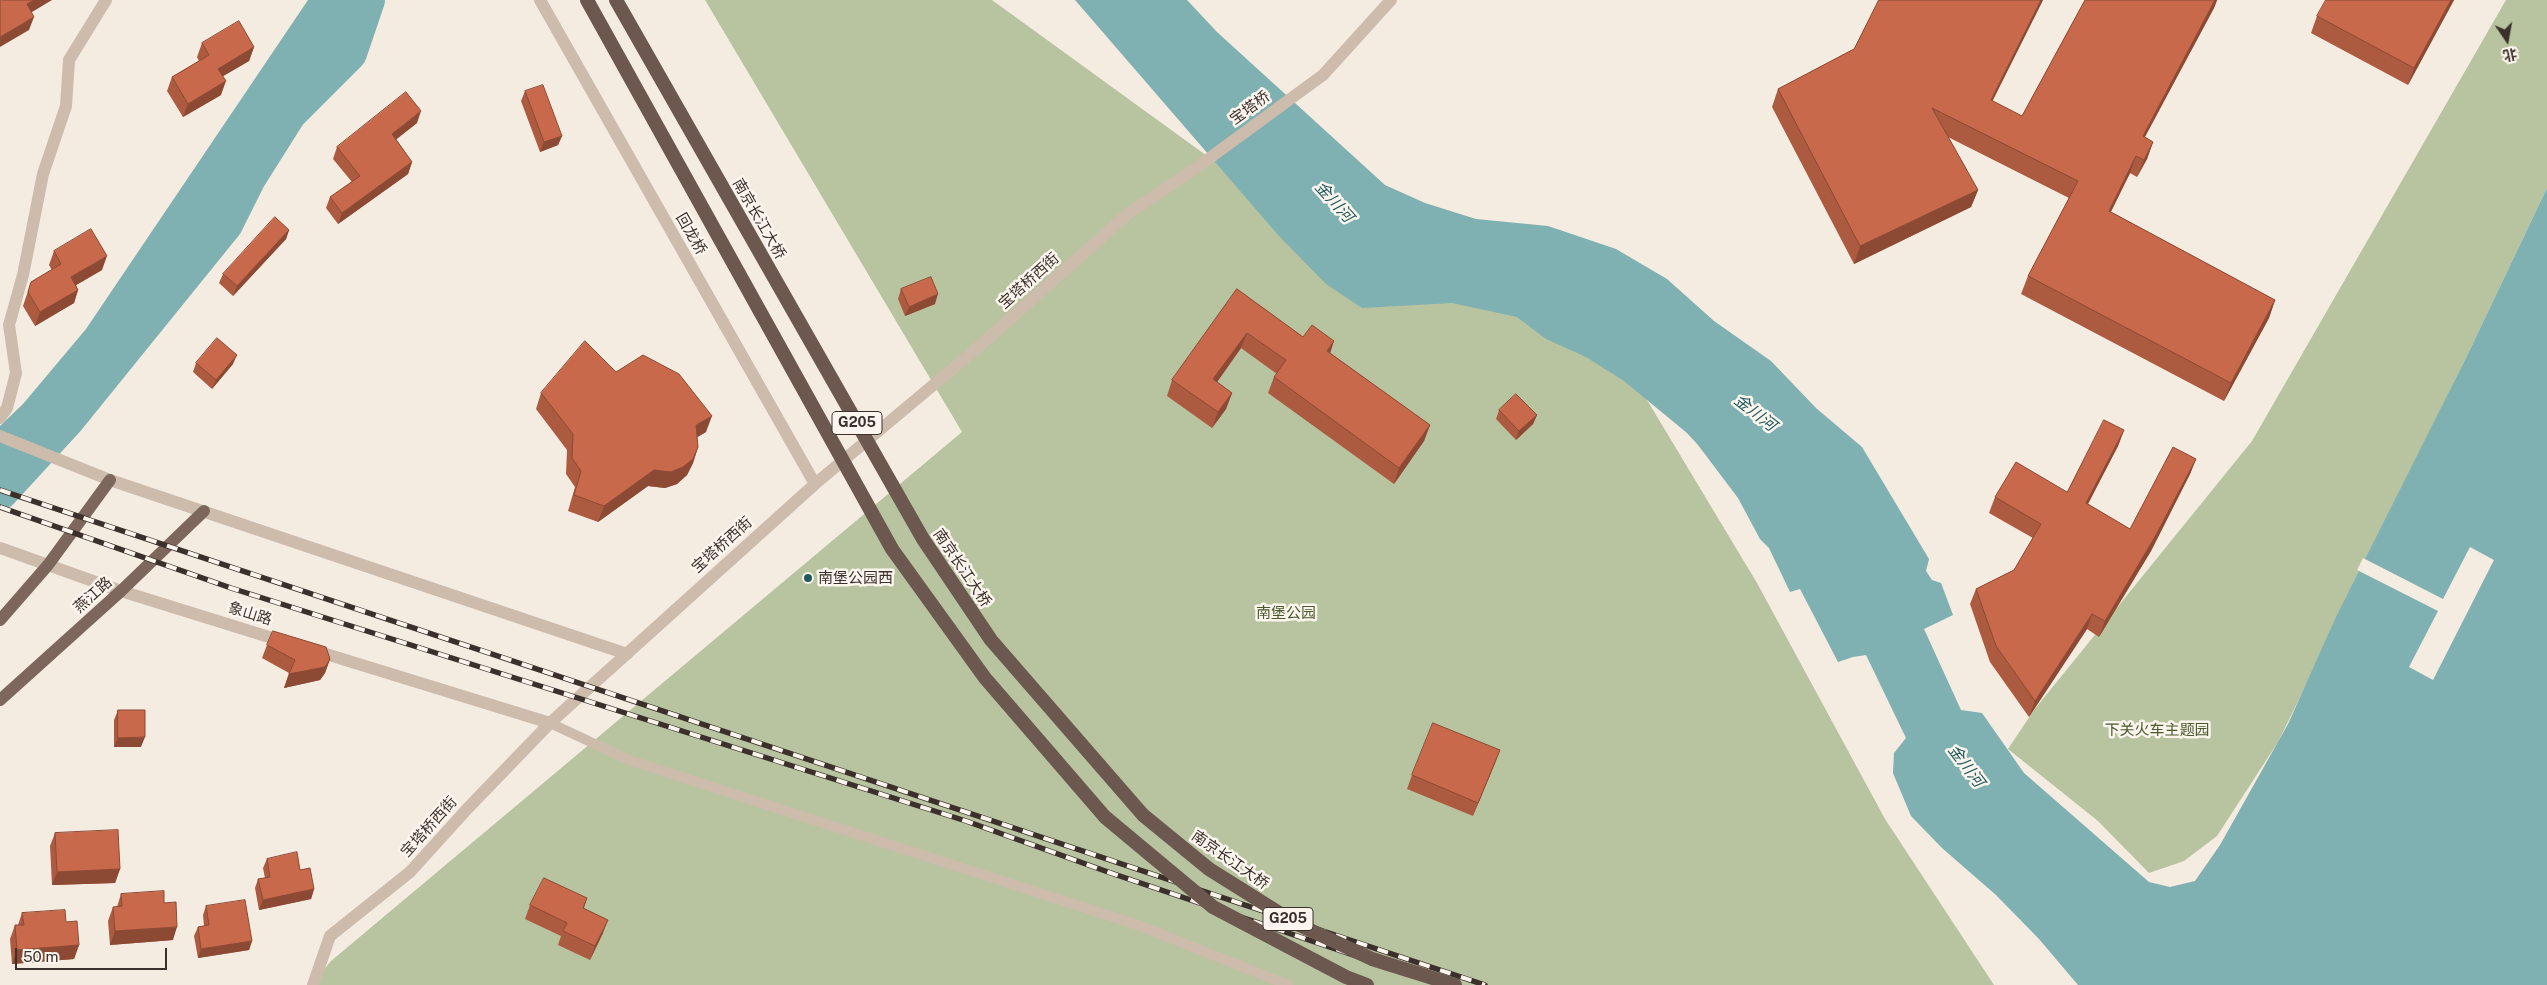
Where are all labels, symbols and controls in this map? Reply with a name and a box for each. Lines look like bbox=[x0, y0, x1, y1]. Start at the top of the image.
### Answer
north arrow bbox=[2482, 15, 2532, 65]
text: 北 bbox=[2502, 45, 2519, 64]
street label: 宝塔桥 bbox=[1227, 87, 1273, 129]
street label: 南京长江大桥 bbox=[729, 176, 789, 262]
water label: 金川河 bbox=[1311, 178, 1357, 226]
street label: 回龙桥 bbox=[672, 210, 710, 258]
street label: 宝塔桥西街 bbox=[995, 249, 1063, 313]
water label: 金川河 bbox=[1730, 391, 1780, 435]
road number: G205 bbox=[832, 412, 882, 434]
street label: 宝塔桥西街 bbox=[688, 513, 756, 577]
street label: 南京长江大桥 bbox=[929, 526, 995, 610]
place label: 南堡公园西 bbox=[818, 569, 893, 587]
marker: 南堡公园西 bbox=[802, 572, 814, 584]
street label: 燕江路 bbox=[70, 573, 116, 617]
street label: 象山路 bbox=[226, 599, 274, 629]
park label: 南堡公园 bbox=[1256, 604, 1316, 622]
park label: 下关火车主题园 bbox=[2105, 721, 2209, 739]
water label: 金川河 bbox=[1944, 741, 1988, 791]
street label: 宝塔桥西街 bbox=[397, 793, 461, 861]
street label: 南京长江大桥 bbox=[1188, 827, 1272, 893]
road number: G205 bbox=[1263, 908, 1313, 931]
scale bar bbox=[18, 938, 170, 970]
text: 50 m bbox=[23, 948, 58, 965]

